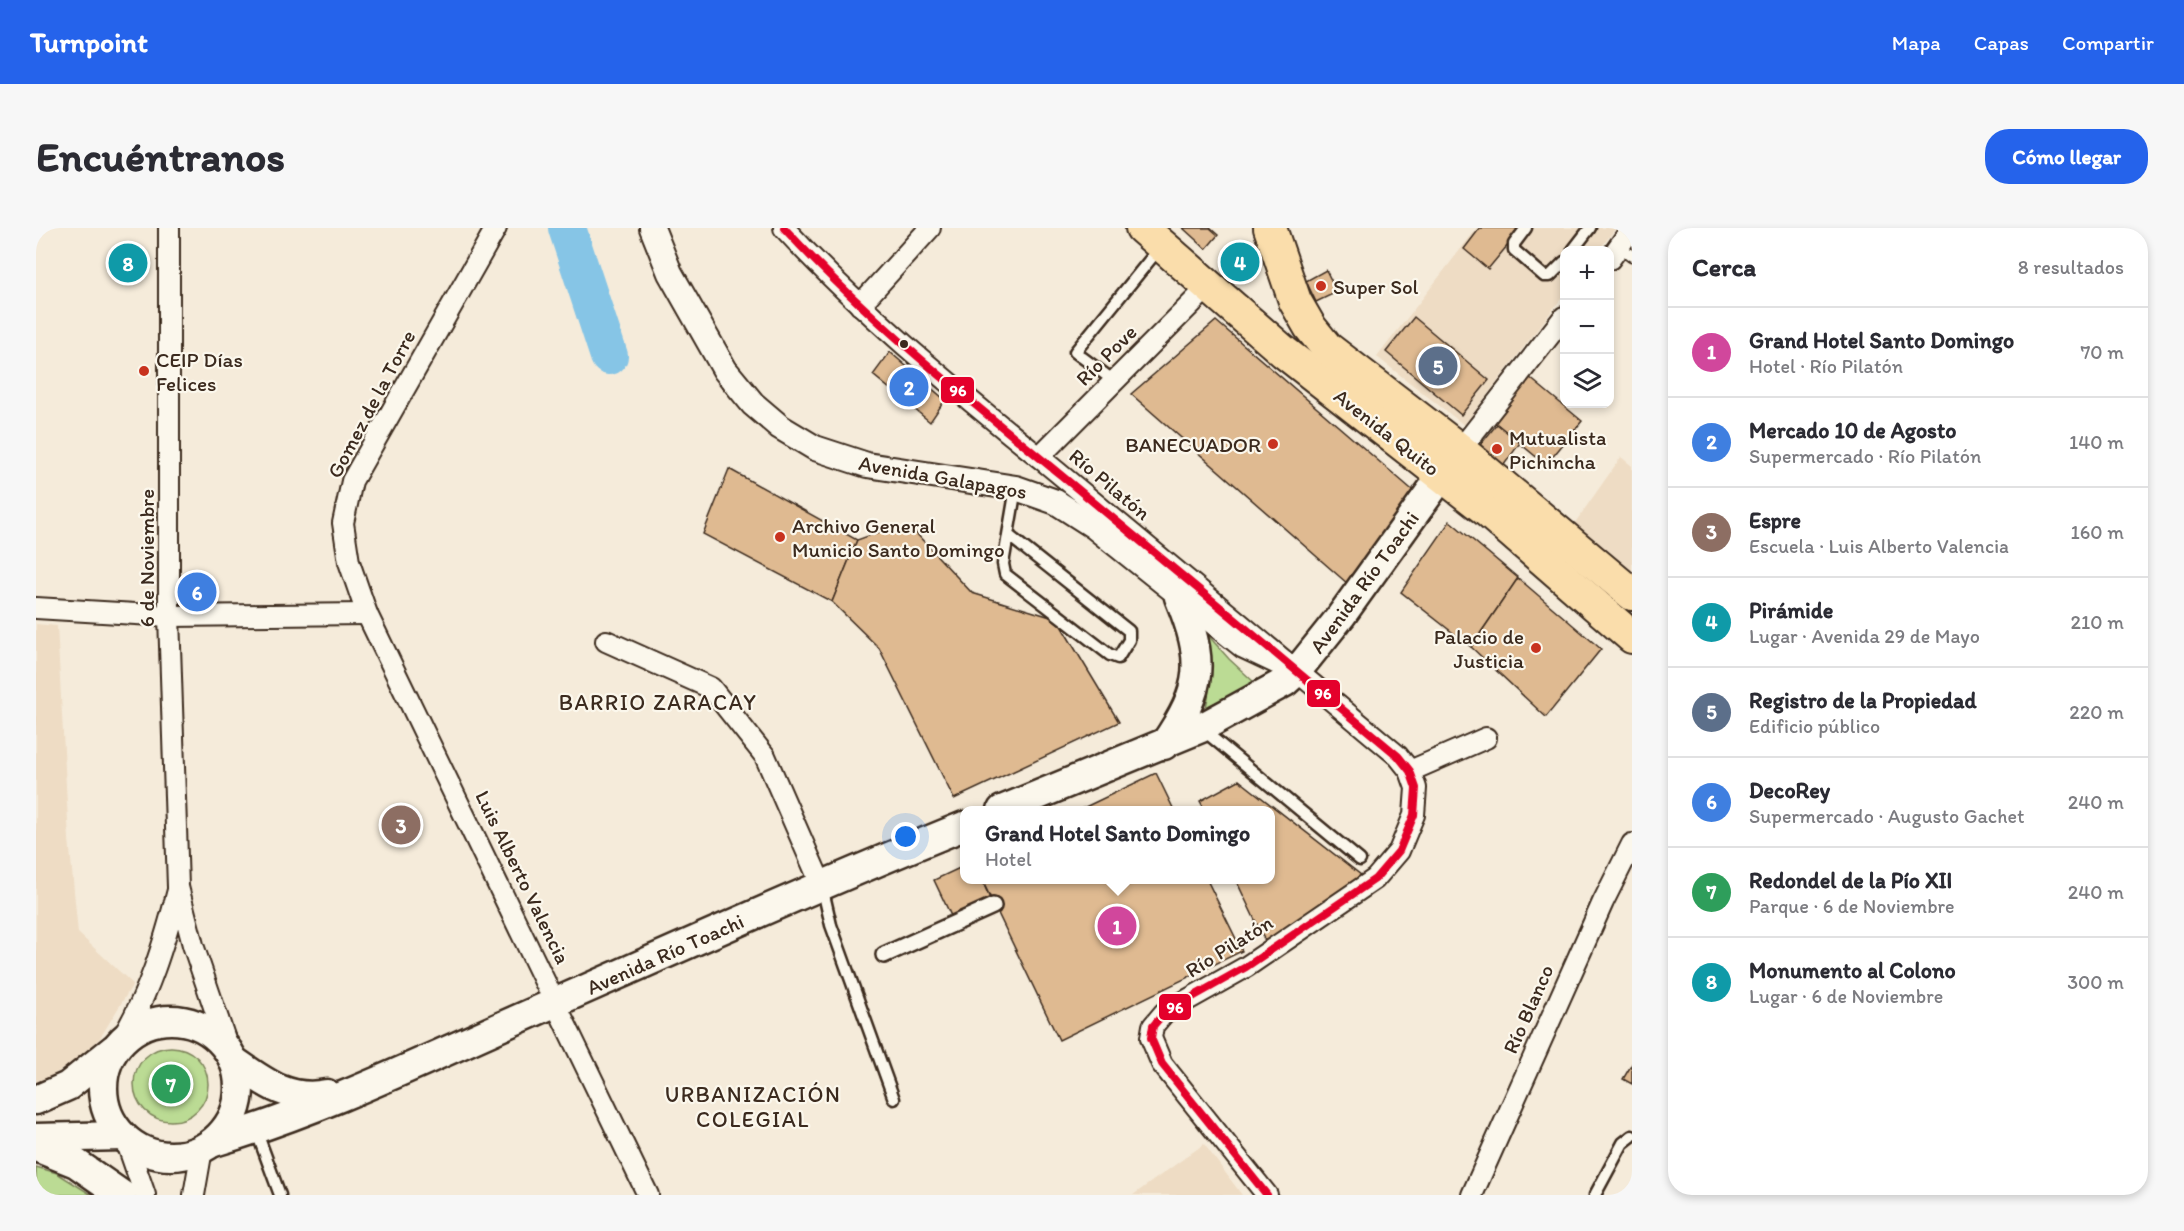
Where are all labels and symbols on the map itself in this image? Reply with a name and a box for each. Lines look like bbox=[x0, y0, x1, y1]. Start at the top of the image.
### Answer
pin: 8 bbox=[108, 240, 148, 285]
pin: 4 bbox=[1220, 240, 1260, 285]
place label: Super Sol bbox=[1333, 274, 1419, 299]
marker: Super Sol bbox=[1314, 279, 1328, 293]
street label: Río Pove bbox=[1070, 319, 1142, 391]
street label: Gomez de la Torre bbox=[321, 326, 421, 482]
unlabelled marker bbox=[898, 338, 910, 350]
pin: 5 bbox=[1418, 344, 1458, 388]
place label: CEIP Días Felices bbox=[156, 347, 243, 396]
marker: CEIP Días Felices bbox=[137, 364, 151, 378]
pin: 2 bbox=[890, 364, 928, 410]
line badge: 96 bbox=[940, 376, 975, 404]
text: 96 bbox=[950, 381, 967, 400]
street label: Avenida Quito bbox=[1329, 383, 1445, 481]
place label: Mutualista Pichincha bbox=[1509, 425, 1606, 474]
place label: BANECUADOR bbox=[1125, 432, 1261, 457]
marker: BANECUADOR bbox=[1266, 437, 1280, 451]
marker: Mutualista Pichincha bbox=[1490, 442, 1504, 456]
street label: Río Pilatón bbox=[1064, 443, 1156, 525]
street label: Avenida Galapagos bbox=[857, 450, 1029, 504]
street label: 6 de Noviembre bbox=[134, 489, 159, 627]
street label: Avenida Río Toachi bbox=[1304, 506, 1424, 658]
place label: Archivo General Municio Santo Domingo bbox=[792, 513, 1005, 562]
marker: Archivo General Municio Santo Domingo bbox=[773, 530, 787, 544]
pin: 6 bbox=[178, 570, 216, 614]
place label: Palacio de Justicia bbox=[1434, 624, 1524, 673]
marker: Palacio de Justicia bbox=[1529, 641, 1543, 655]
line badge: 96 bbox=[1306, 679, 1341, 708]
text: 96 bbox=[1315, 684, 1332, 703]
district label: BARRIO ZARACAY bbox=[559, 689, 757, 716]
street label: Luis Alberto Valencia bbox=[470, 786, 576, 968]
pin: 3 bbox=[382, 802, 421, 848]
your location bbox=[891, 822, 920, 851]
pin: 1 bbox=[1098, 904, 1136, 948]
street label: Avenida Río Toachi bbox=[583, 908, 747, 1000]
street label: Río Pilatón bbox=[1181, 909, 1277, 983]
street label: Río Blanco bbox=[1497, 961, 1559, 1057]
line badge: 96 bbox=[1158, 993, 1192, 1021]
text: 96 bbox=[1167, 998, 1184, 1017]
pin: 7 bbox=[152, 1062, 190, 1106]
district label: URBANIZACIÓN COLEGIAL bbox=[665, 1081, 841, 1133]

